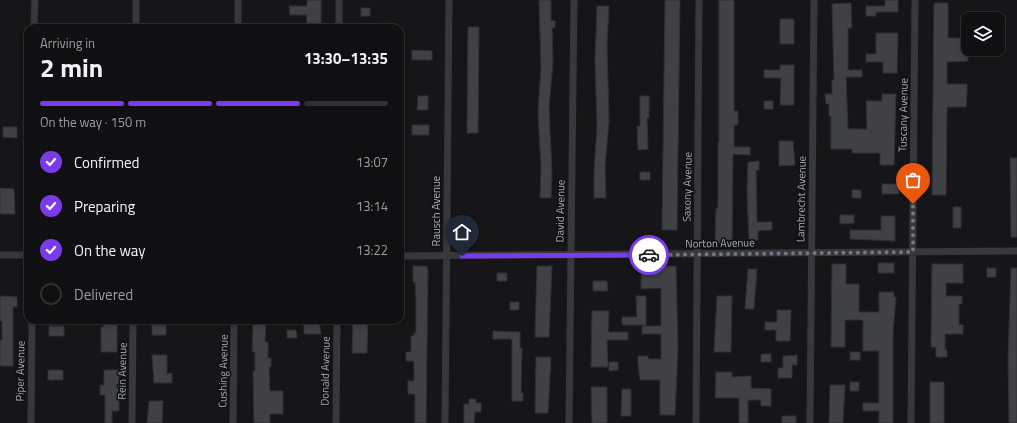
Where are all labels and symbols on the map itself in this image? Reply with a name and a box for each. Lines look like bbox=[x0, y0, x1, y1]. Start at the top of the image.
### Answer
street label: Tuscany Avenue bbox=[894, 77, 912, 152]
street label: Saxony Avenue bbox=[678, 151, 696, 222]
street label: Lambrecht Avenue bbox=[792, 155, 810, 242]
pin bbox=[896, 163, 930, 204]
street label: Rausch Avenue bbox=[428, 175, 444, 246]
street label: David Avenue bbox=[551, 179, 569, 243]
pin bbox=[445, 215, 479, 256]
street label: Norton Avenue bbox=[685, 234, 755, 252]
courier bbox=[629, 235, 669, 275]
street label: Cushing Avenue bbox=[214, 334, 232, 408]
street label: Donald Avenue bbox=[316, 336, 334, 406]
street label: Piper Avenue bbox=[11, 340, 29, 402]
street label: Rein Avenue bbox=[114, 342, 131, 400]

